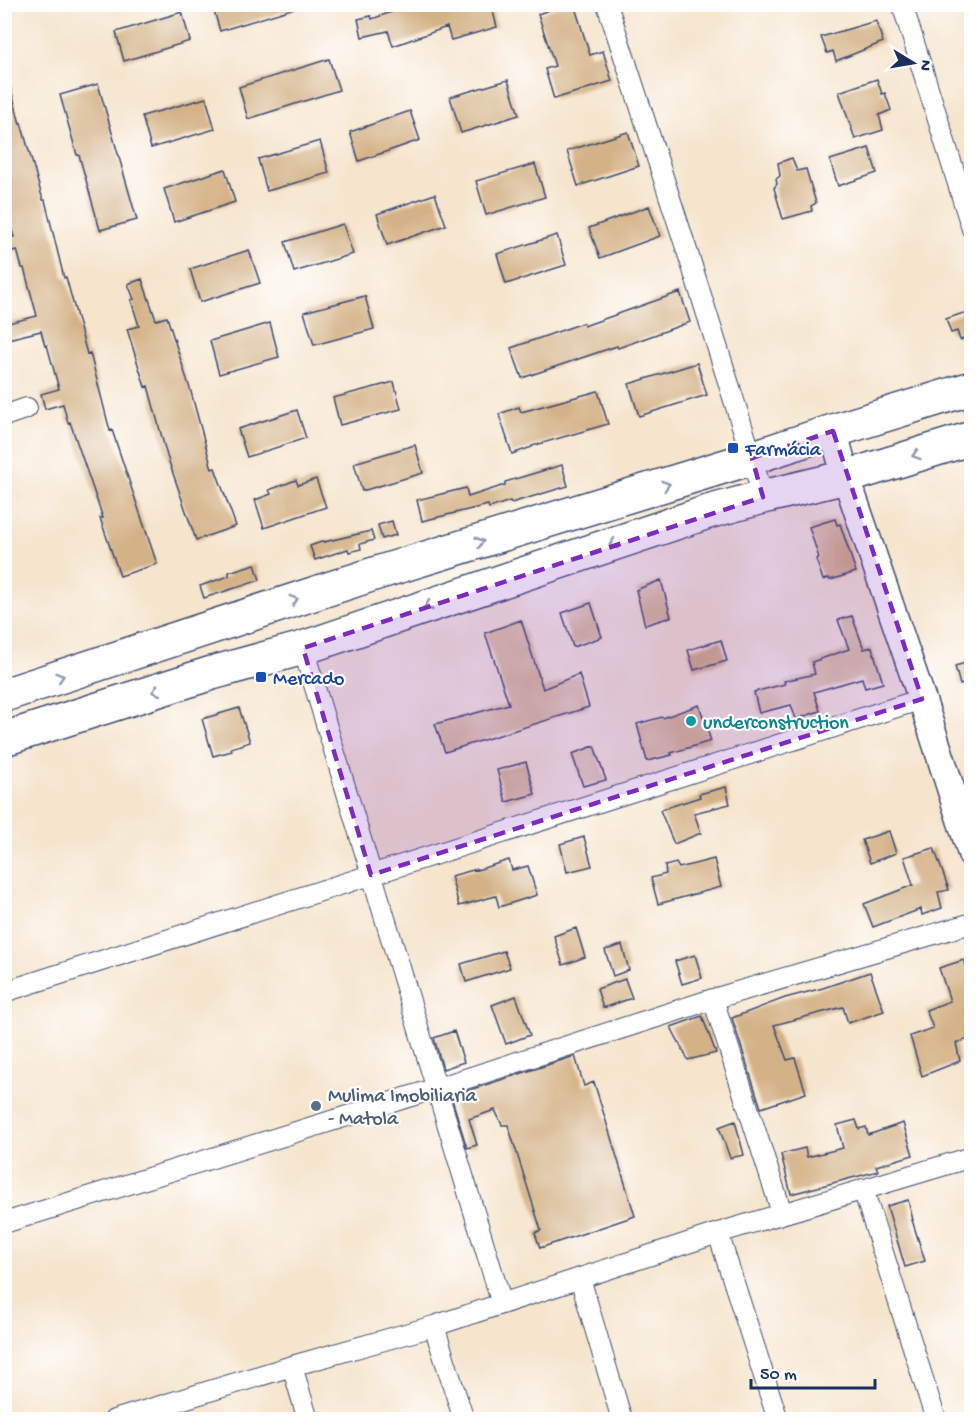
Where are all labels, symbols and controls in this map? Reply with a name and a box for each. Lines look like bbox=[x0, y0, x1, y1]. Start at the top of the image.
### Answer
north arrow bbox=[883, 33, 943, 93]
text: N bbox=[914, 58, 935, 73]
place label: Farmácia bbox=[744, 440, 822, 463]
marker: Farmácia bbox=[726, 441, 740, 455]
one-way arrow bbox=[911, 448, 922, 461]
one-way arrow bbox=[660, 480, 671, 492]
one-way arrow bbox=[474, 537, 485, 549]
one-way arrow bbox=[608, 537, 619, 550]
one-way arrow bbox=[288, 595, 299, 608]
one-way arrow bbox=[423, 599, 434, 612]
place label: Mercado bbox=[273, 669, 344, 692]
marker: Mercado bbox=[254, 670, 268, 684]
one-way arrow bbox=[54, 672, 65, 684]
one-way arrow bbox=[151, 684, 162, 696]
place label: underconstruction bbox=[703, 713, 849, 736]
marker: underconstruction bbox=[684, 714, 698, 728]
place label: Mulima Imobiliaria - Matola bbox=[328, 1086, 478, 1132]
marker: Mulima Imobiliaria - Matola bbox=[309, 1099, 323, 1113]
scale bar bbox=[751, 1352, 876, 1390]
text: 50 m bbox=[760, 1365, 797, 1386]

